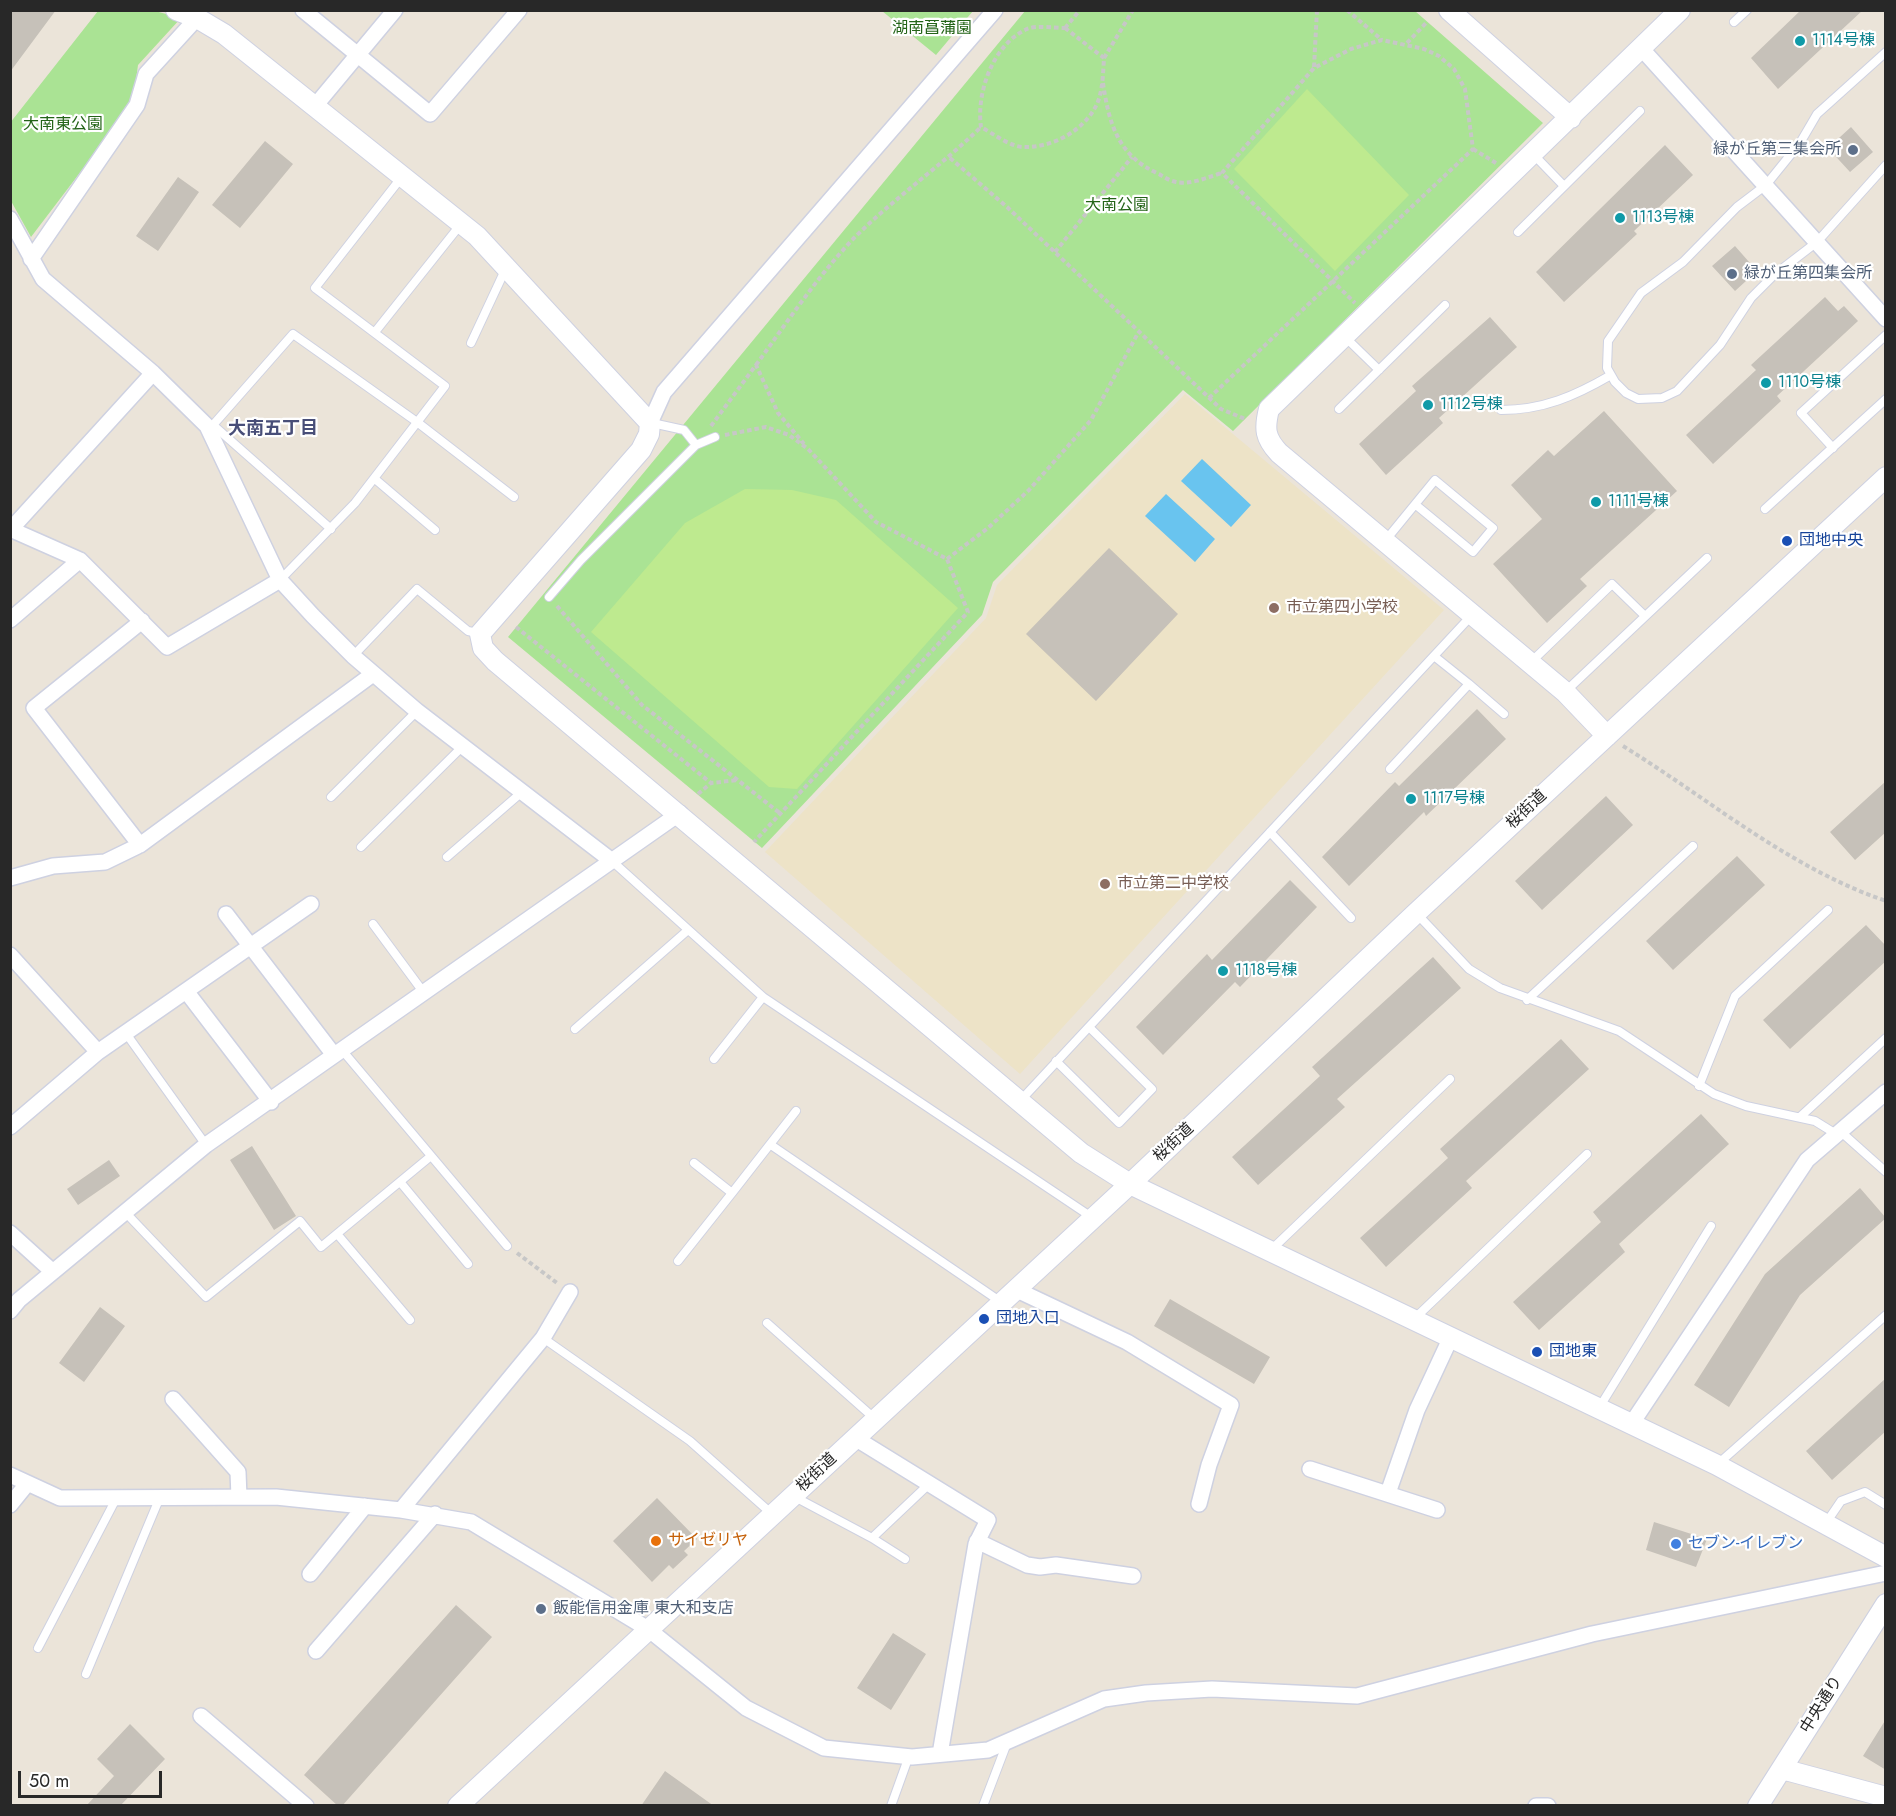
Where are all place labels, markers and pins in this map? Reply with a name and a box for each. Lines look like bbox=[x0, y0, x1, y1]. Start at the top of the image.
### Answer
place label: 1114号棟 bbox=[1812, 31, 1875, 51]
marker: 1114号棟 bbox=[1793, 34, 1807, 48]
place label: 緑が丘第三集会所 bbox=[1713, 140, 1841, 160]
marker: 緑が丘第三集会所 bbox=[1846, 143, 1860, 157]
place label: 1113号棟 bbox=[1632, 208, 1694, 228]
marker: 1113号棟 bbox=[1613, 211, 1627, 225]
place label: 緑が丘第四集会所 bbox=[1744, 264, 1872, 284]
marker: 緑が丘第四集会所 bbox=[1725, 267, 1739, 281]
place label: 1110号棟 bbox=[1778, 373, 1841, 393]
marker: 1110号棟 bbox=[1759, 376, 1773, 390]
place label: 1112号棟 bbox=[1440, 395, 1503, 415]
marker: 1112号棟 bbox=[1421, 398, 1435, 412]
place label: 1111号棟 bbox=[1608, 492, 1669, 512]
marker: 1111号棟 bbox=[1589, 495, 1603, 509]
place label: 団地中央 bbox=[1799, 531, 1863, 551]
marker: 団地中央 bbox=[1780, 534, 1794, 548]
place label: 市立第四小学校 bbox=[1286, 598, 1398, 618]
marker: 市立第四小学校 bbox=[1267, 601, 1281, 615]
place label: 1117号棟 bbox=[1423, 789, 1485, 809]
marker: 1117号棟 bbox=[1404, 792, 1418, 806]
place label: 市立第二中学校 bbox=[1117, 874, 1229, 894]
marker: 市立第二中学校 bbox=[1098, 877, 1112, 891]
place label: 1118号棟 bbox=[1235, 961, 1297, 981]
marker: 1118号棟 bbox=[1216, 964, 1230, 978]
place label: 団地入口 bbox=[996, 1309, 1060, 1329]
marker: 団地入口 bbox=[977, 1312, 991, 1326]
place label: 団地東 bbox=[1549, 1342, 1597, 1362]
marker: 団地東 bbox=[1530, 1345, 1544, 1359]
place label: サイゼリヤ bbox=[668, 1531, 748, 1551]
marker: サイゼリヤ bbox=[649, 1534, 663, 1548]
place label: セブン-イレブン bbox=[1688, 1534, 1803, 1554]
marker: セブン-イレブン bbox=[1669, 1537, 1683, 1551]
place label: 飯能信用金庫 東大和支店 bbox=[553, 1599, 734, 1619]
marker: 飯能信用金庫 東大和支店 bbox=[534, 1602, 548, 1616]

